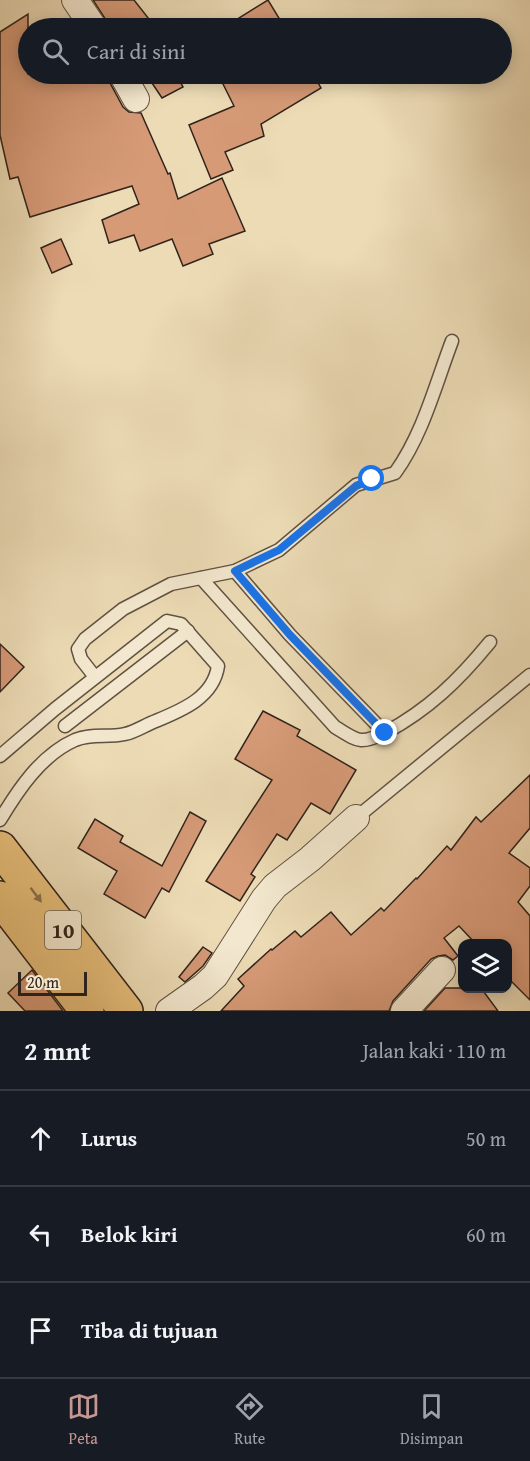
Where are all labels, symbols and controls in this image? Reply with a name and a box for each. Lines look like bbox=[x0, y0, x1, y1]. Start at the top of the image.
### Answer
search box bbox=[18, 18, 512, 84]
icon: search bbox=[39, 35, 72, 68]
text: Cari di sini bbox=[87, 35, 186, 67]
route start bbox=[358, 465, 384, 491]
route end bbox=[371, 719, 397, 745]
one-way arrow bbox=[29, 887, 41, 902]
road number: 10 bbox=[45, 911, 81, 949]
map controls bbox=[458, 939, 512, 993]
button: layers bbox=[458, 939, 512, 993]
scale bar bbox=[18, 969, 87, 996]
text: 20 m bbox=[27, 970, 59, 994]
text: 2 mnt bbox=[24, 1031, 91, 1070]
text: Jalan kaki · 110 m bbox=[362, 1036, 506, 1065]
icon: ahead bbox=[24, 1122, 57, 1155]
text: Lurus bbox=[81, 1122, 137, 1154]
text: 50 m bbox=[466, 1124, 506, 1153]
icon: left bbox=[24, 1218, 57, 1251]
text: Belok kiri bbox=[81, 1218, 178, 1250]
text: 60 m bbox=[466, 1220, 506, 1249]
icon: arrive bbox=[24, 1314, 57, 1347]
text: Tiba di tujuan bbox=[81, 1314, 218, 1346]
tab: Peta bbox=[67, 1390, 100, 1450]
tab: Rute bbox=[233, 1390, 266, 1450]
tab: Disimpan bbox=[400, 1390, 463, 1450]

